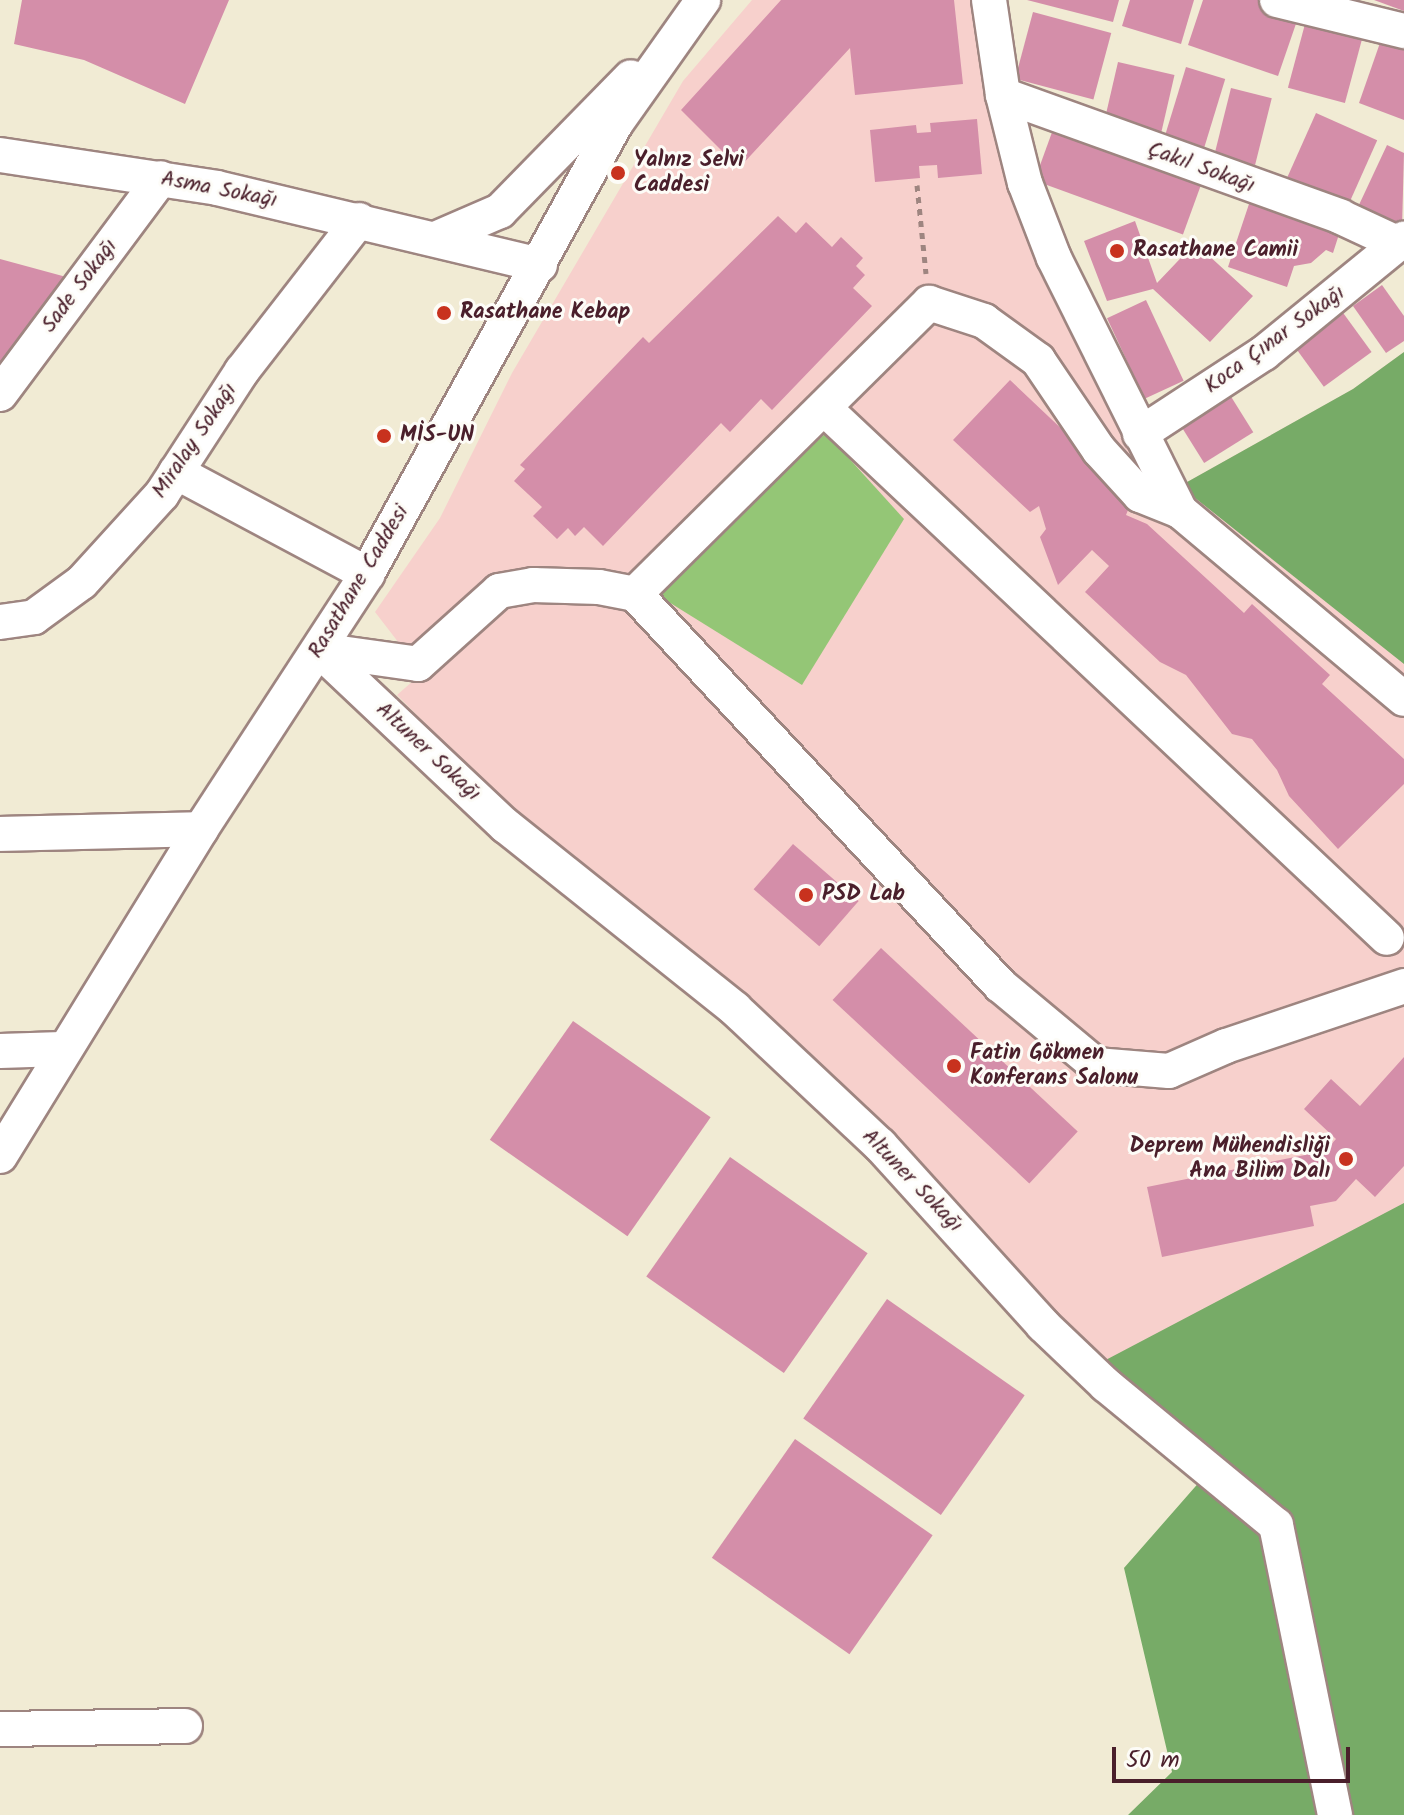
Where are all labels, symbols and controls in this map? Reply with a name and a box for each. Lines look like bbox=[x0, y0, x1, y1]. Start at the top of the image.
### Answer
street label: Çakıl Sokağı bbox=[1144, 136, 1258, 200]
place label: Yalnız Selvi Caddesi bbox=[634, 147, 744, 198]
marker: Yalnız Selvi Caddesi bbox=[609, 164, 627, 182]
street label: Asma Sokağı bbox=[159, 166, 279, 214]
street label: Sade Sokağı bbox=[36, 234, 124, 338]
place label: Rasathane Camii bbox=[1133, 238, 1298, 264]
marker: Rasathane Camii bbox=[1108, 242, 1126, 260]
street label: Koca Çınar Sokağı bbox=[1200, 280, 1350, 400]
place label: Rasathane Kebap bbox=[460, 300, 630, 326]
marker: Rasathane Kebap bbox=[435, 304, 453, 322]
street label: Miralay Sokağı bbox=[147, 378, 243, 504]
place label: MİS-UN bbox=[400, 423, 474, 449]
marker: MİS-UN bbox=[375, 427, 393, 445]
street label: Rasathane Caddesi bbox=[303, 501, 415, 663]
street label: Altuner Sokağı bbox=[370, 697, 486, 807]
place label: PSD Lab bbox=[822, 882, 905, 908]
marker: PSD Lab bbox=[797, 886, 815, 904]
place label: Fatin Gökmen Konferans Salonu bbox=[970, 1040, 1138, 1092]
marker: Fatin Gökmen Konferans Salonu bbox=[945, 1057, 963, 1075]
street label: Altuner Sokağı bbox=[856, 1124, 968, 1238]
place label: Deprem Mühendisliği Ana Bilim Dalı bbox=[1130, 1133, 1330, 1184]
marker: Deprem Mühendisliği Ana Bilim Dalı bbox=[1337, 1150, 1355, 1168]
scale bar bbox=[1116, 1731, 1354, 1781]
text: 50 m bbox=[1126, 1741, 1180, 1780]

